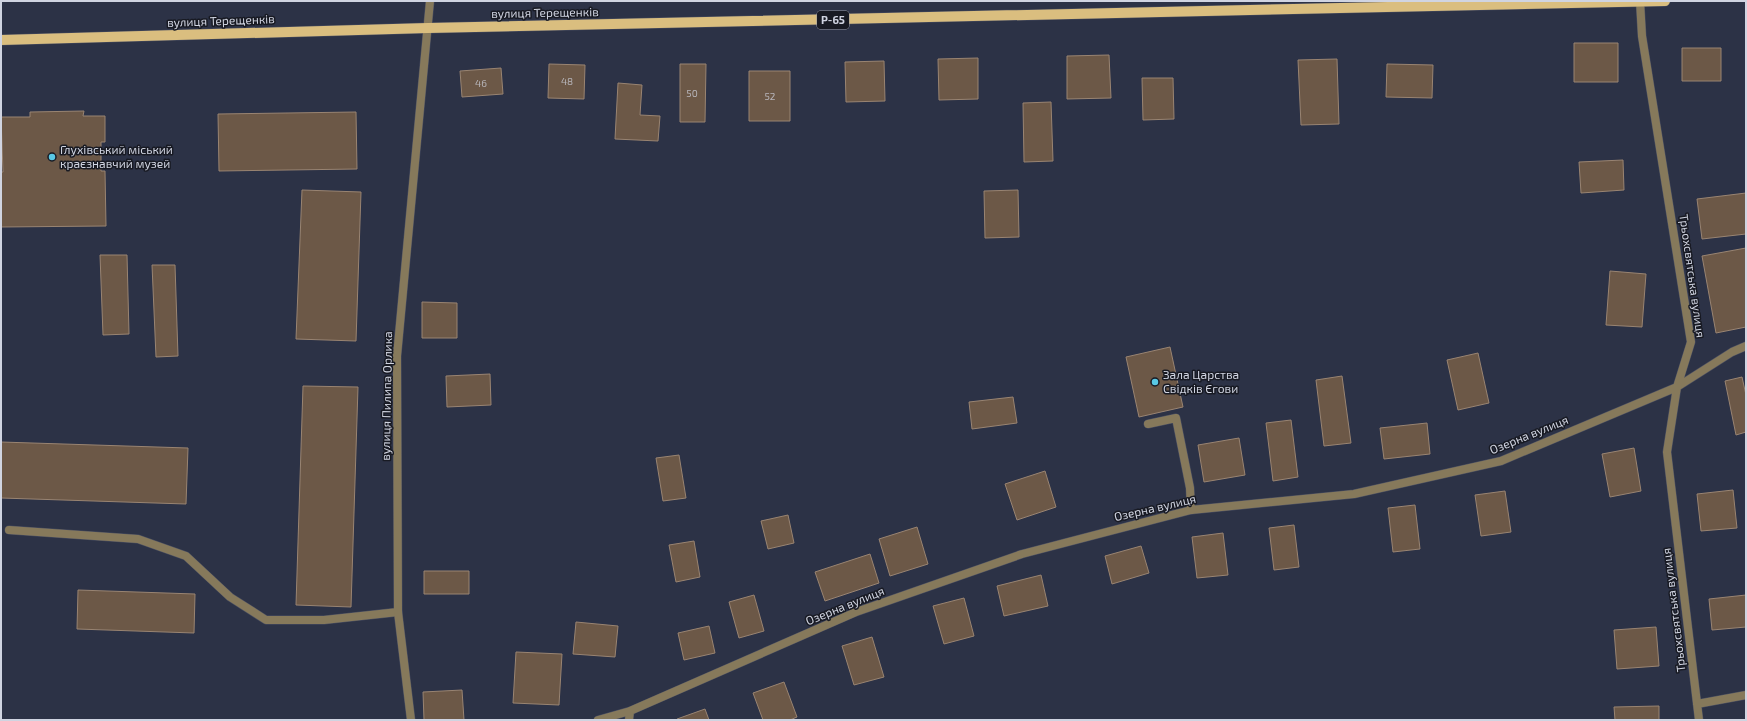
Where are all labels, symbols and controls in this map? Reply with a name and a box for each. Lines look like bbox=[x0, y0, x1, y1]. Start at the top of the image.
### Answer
street label: вулиця Терещенків bbox=[491, 4, 599, 21]
street label: вулиця Терещенків bbox=[167, 11, 275, 30]
road number: Р-65 bbox=[817, 11, 849, 29]
house number: 48 bbox=[561, 75, 573, 87]
house number: 46 bbox=[475, 77, 487, 89]
house number: 50 bbox=[686, 87, 698, 99]
house number: 52 bbox=[765, 90, 776, 102]
place label: Глухівський міський краєзнавчий музей bbox=[60, 142, 173, 171]
marker: Глухівський міський краєзнавчий музей bbox=[47, 152, 57, 162]
street label: Трьохсвятська вулиця bbox=[1676, 213, 1709, 339]
street label: вулиця Пилипа Орлика bbox=[378, 331, 395, 461]
place label: Зала Царства Свідків Єгови bbox=[1163, 367, 1239, 395]
marker: Зала Царства Свідків Єгови bbox=[1150, 377, 1160, 387]
street label: Озерна вулиця bbox=[1487, 412, 1570, 457]
street label: Озерна вулиця bbox=[1112, 491, 1197, 524]
street label: Трьохсвятська вулиця bbox=[1658, 547, 1689, 673]
street label: Озерна вулиця bbox=[803, 583, 886, 628]

